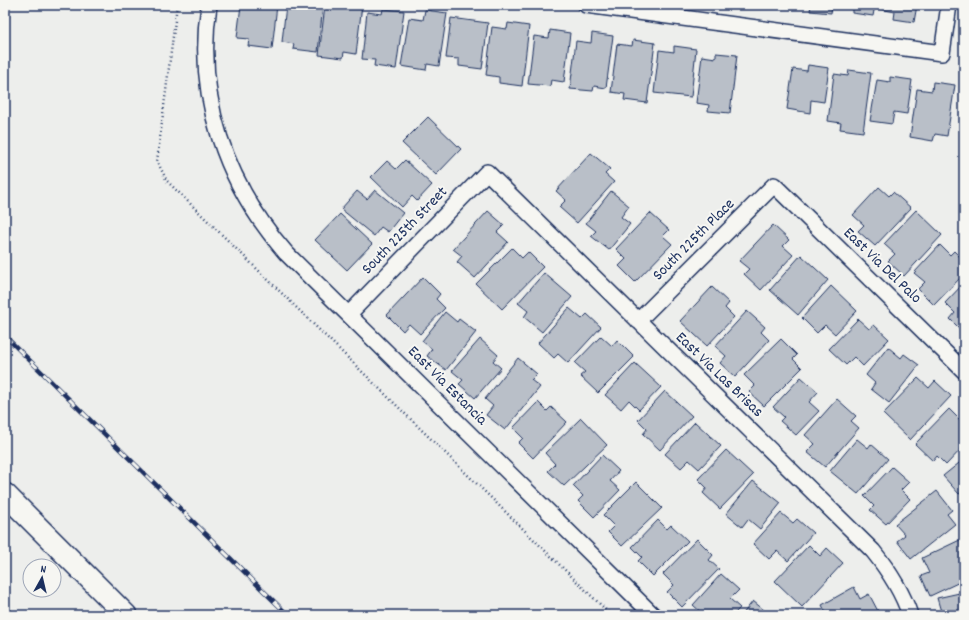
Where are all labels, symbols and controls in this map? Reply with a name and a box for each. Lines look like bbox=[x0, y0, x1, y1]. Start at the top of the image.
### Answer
street label: South 225th Street bbox=[357, 182, 453, 280]
street label: South 225th Place bbox=[648, 194, 740, 286]
street label: East Via Del Palo bbox=[838, 223, 926, 309]
street label: East Via Las Brisas bbox=[670, 327, 768, 423]
street label: East Via Estancia bbox=[402, 341, 492, 431]
north arrow bbox=[22, 558, 62, 598]
text: N bbox=[39, 562, 47, 578]

